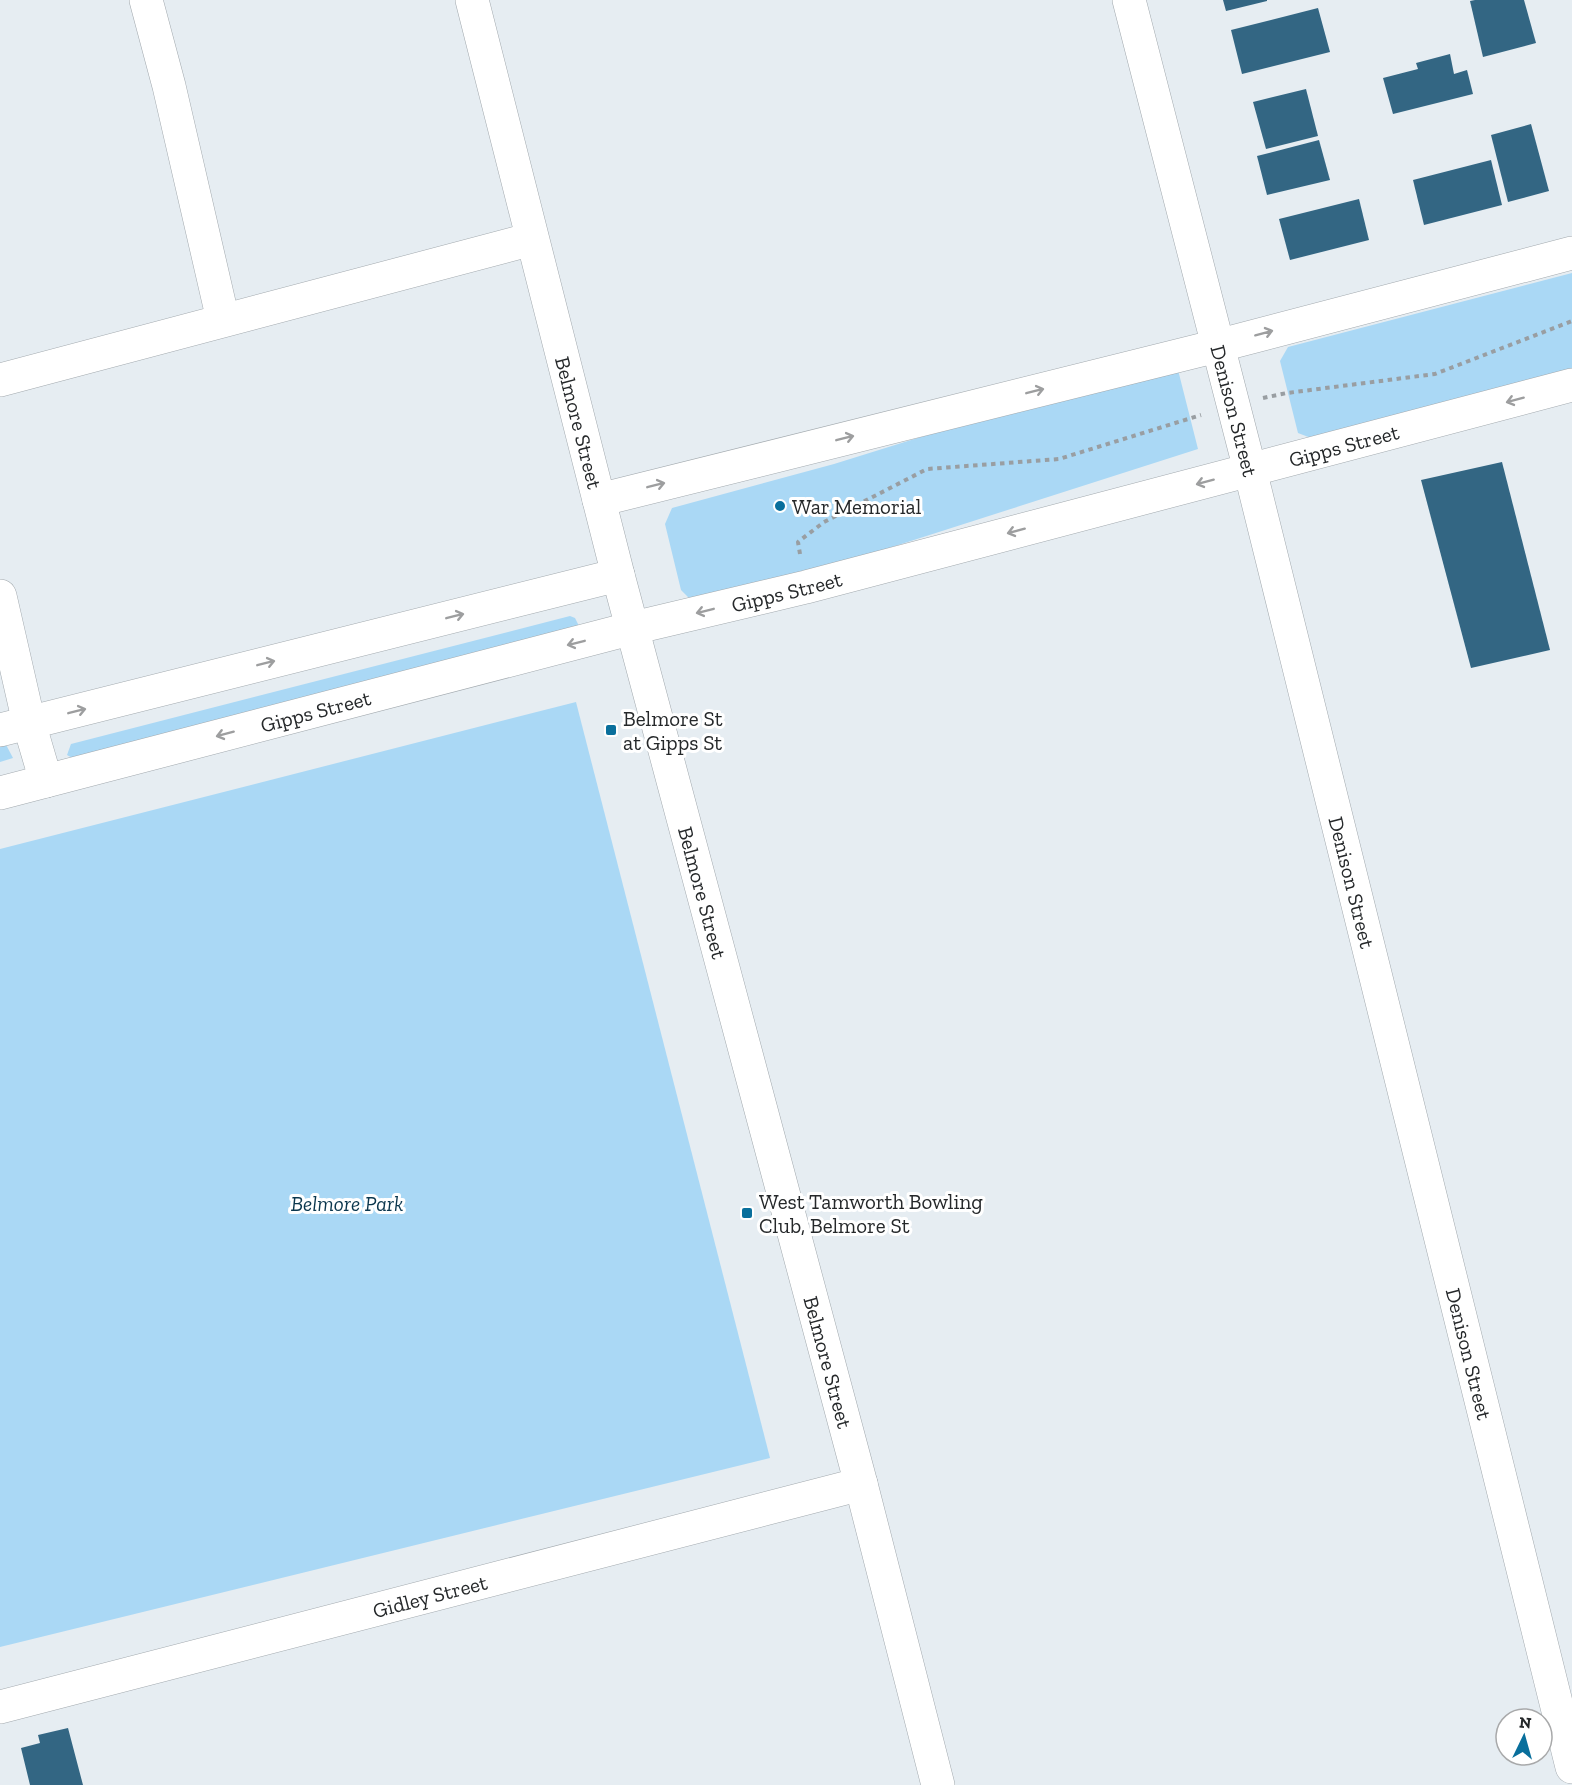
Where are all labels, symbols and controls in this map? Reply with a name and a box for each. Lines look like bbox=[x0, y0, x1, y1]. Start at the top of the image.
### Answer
one-way arrow bbox=[1255, 327, 1274, 339]
street label: Denison Street bbox=[1206, 342, 1264, 479]
street label: Belmore Street bbox=[550, 354, 608, 492]
one-way arrow bbox=[1025, 385, 1044, 397]
one-way arrow bbox=[1506, 395, 1525, 406]
street label: Gipps Street bbox=[1286, 419, 1402, 472]
one-way arrow bbox=[836, 432, 855, 444]
one-way arrow bbox=[1196, 477, 1215, 488]
one-way arrow bbox=[646, 479, 665, 491]
place label: War Memorial bbox=[792, 494, 922, 519]
marker: War Memorial bbox=[773, 499, 787, 513]
one-way arrow bbox=[1007, 526, 1026, 538]
street label: Gipps Street bbox=[729, 566, 845, 617]
one-way arrow bbox=[696, 605, 715, 617]
one-way arrow bbox=[446, 609, 465, 621]
one-way arrow bbox=[567, 638, 586, 649]
one-way arrow bbox=[256, 657, 275, 669]
street label: Gipps Street bbox=[258, 684, 373, 737]
one-way arrow bbox=[67, 704, 86, 716]
place label: Belmore St at Gipps St bbox=[623, 706, 723, 755]
marker: Belmore St at Gipps St bbox=[604, 723, 618, 737]
one-way arrow bbox=[216, 729, 235, 741]
street label: Denison Street bbox=[1324, 814, 1381, 951]
street label: Belmore Street bbox=[673, 824, 733, 962]
place label: West Tamworth Bowling Club, Belmore St bbox=[759, 1189, 983, 1238]
park label: Belmore Park bbox=[291, 1191, 403, 1216]
marker: West Tamworth Bowling Club, Belmore St bbox=[740, 1206, 754, 1220]
street label: Denison Street bbox=[1441, 1285, 1498, 1422]
street label: Belmore Street bbox=[799, 1293, 858, 1431]
street label: Gidley Street bbox=[370, 1569, 490, 1622]
north arrow bbox=[1494, 1707, 1554, 1767]
text: N bbox=[1518, 1713, 1532, 1733]

